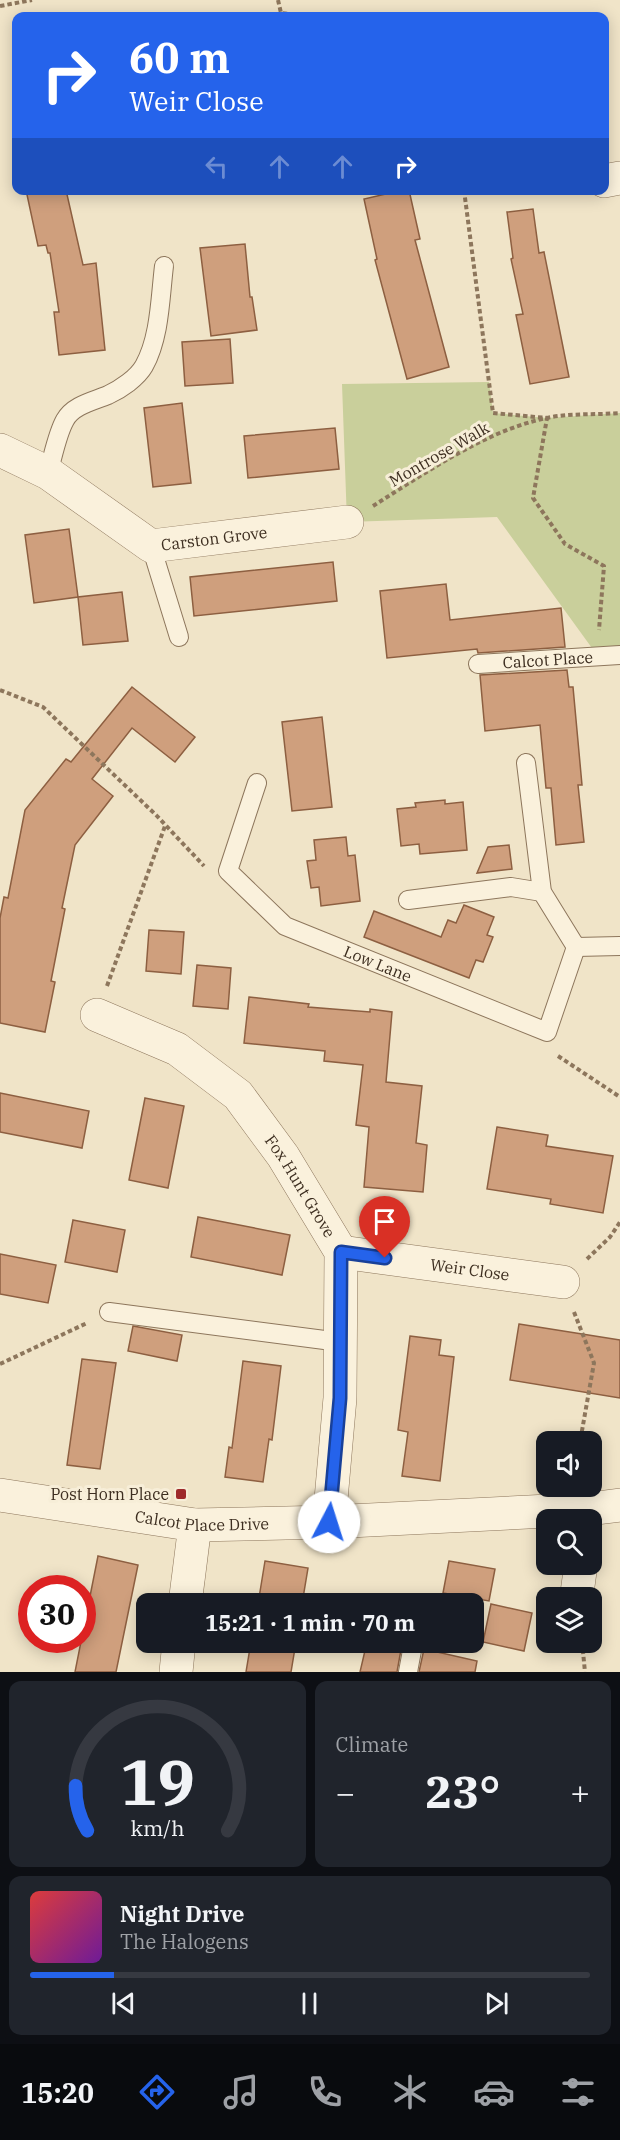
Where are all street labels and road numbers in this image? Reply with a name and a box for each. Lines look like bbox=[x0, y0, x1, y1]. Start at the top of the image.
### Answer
street label: Montrose Walk bbox=[385, 417, 493, 491]
street label: Carston Grove bbox=[160, 522, 268, 555]
street label: Calcot Place bbox=[502, 647, 594, 672]
street label: Low Lane bbox=[341, 941, 415, 986]
street label: Fox Hunt Grove bbox=[261, 1131, 340, 1241]
street label: Weir Close bbox=[429, 1254, 511, 1285]
street label: Calcot Place Drive bbox=[134, 1506, 269, 1535]

